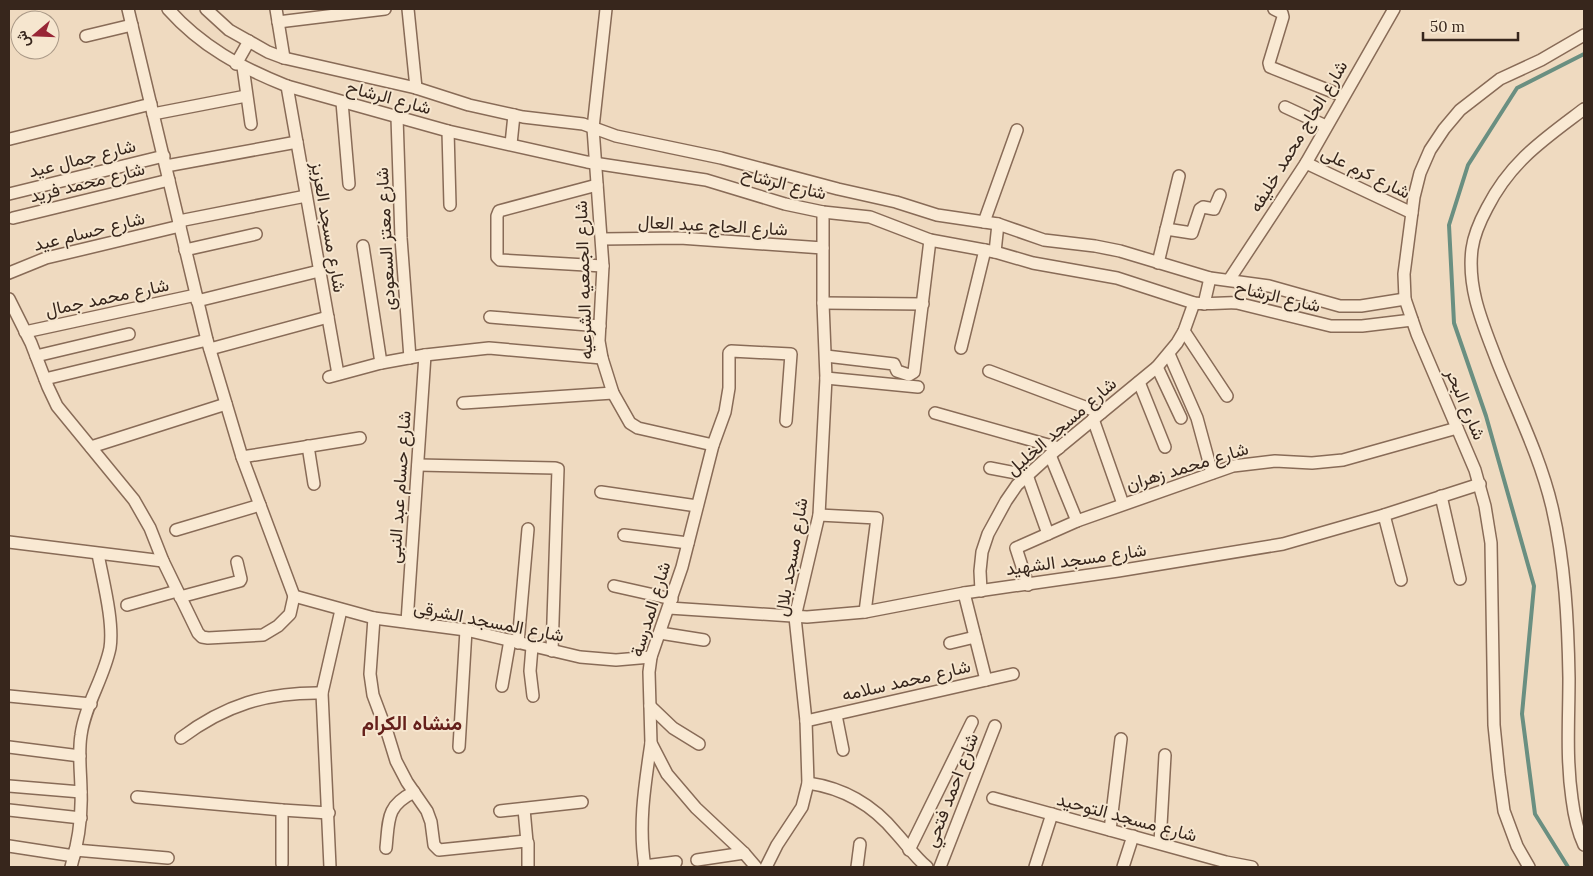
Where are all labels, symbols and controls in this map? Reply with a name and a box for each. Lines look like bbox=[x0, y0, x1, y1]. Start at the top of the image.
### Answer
north arrow bbox=[10, 10, 60, 60]
scale bar bbox=[1423, 10, 1518, 42]
text: 50 m bbox=[1430, 17, 1465, 36]
text: ش bbox=[11, 28, 34, 50]
street label: شارع الحاج محمد خليفه bbox=[1244, 56, 1353, 217]
street label: شارع الرشاح bbox=[344, 75, 434, 120]
street label: شارع جمال عيد bbox=[26, 134, 138, 183]
street label: شارع كرم على bbox=[1317, 140, 1414, 204]
street label: شارع محمد فريد bbox=[27, 157, 147, 208]
street label: شارع مسجد العزيز bbox=[305, 159, 352, 294]
street label: شارع الرشاح bbox=[739, 161, 829, 206]
street label: شارع معتز السعودى bbox=[370, 167, 401, 311]
street label: شارع الجمعيه الشرعيه bbox=[569, 200, 598, 360]
street label: شارع حسام عيد bbox=[31, 206, 147, 257]
street label: شارع الحاج عبد العال bbox=[638, 210, 788, 241]
street label: شارع محمد جمال bbox=[43, 273, 171, 322]
street label: شارع الرشاح bbox=[1233, 275, 1323, 318]
street label: شارع البحر bbox=[1439, 364, 1491, 444]
street label: شارع مسجد الخليل bbox=[1001, 372, 1122, 481]
street label: شارع حسام عبد النبى bbox=[382, 410, 417, 564]
street label: شارع محمد زهران bbox=[1123, 436, 1251, 496]
street label: شارع مسجد بلال bbox=[769, 496, 814, 618]
street label: شارع مسجد الشهيد bbox=[1004, 538, 1148, 581]
street label: شارع المدرسة bbox=[625, 559, 676, 660]
street label: شارع المسجد الشرقى bbox=[412, 595, 566, 648]
street label: شارع محمد سلامه bbox=[839, 654, 973, 707]
district label: منشاه الكرام bbox=[362, 710, 462, 736]
street label: شارع احمد فتحي bbox=[919, 730, 987, 852]
street label: شارع مسجد التوحيد bbox=[1054, 787, 1200, 848]

